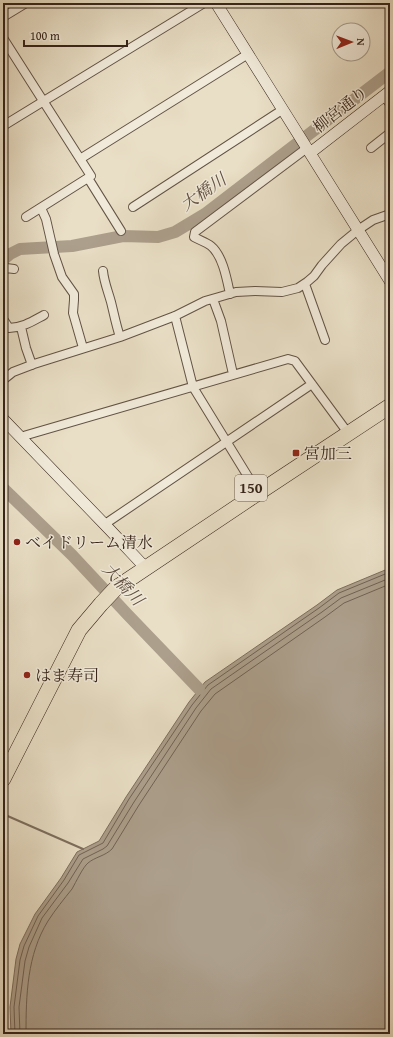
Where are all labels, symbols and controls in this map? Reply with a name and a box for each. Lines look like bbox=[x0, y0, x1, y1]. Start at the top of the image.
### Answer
scale bar bbox=[24, 22, 127, 48]
north arrow bbox=[331, 22, 371, 62]
text: 100 m bbox=[30, 27, 60, 44]
text: N bbox=[353, 38, 369, 46]
street label: 柳宮通り bbox=[307, 80, 373, 138]
water label: 大橋川 bbox=[175, 166, 232, 216]
place label: 宮加三 bbox=[304, 441, 352, 465]
marker: 宮加三 bbox=[291, 448, 301, 458]
road number: 150 bbox=[235, 475, 267, 501]
place label: ベイドリーム清水 bbox=[25, 530, 153, 554]
marker: ベイドリーム清水 bbox=[12, 537, 22, 547]
water label: 大橋川 bbox=[97, 556, 151, 612]
place label: はま寿司 bbox=[35, 663, 99, 687]
marker: はま寿司 bbox=[22, 670, 32, 680]

